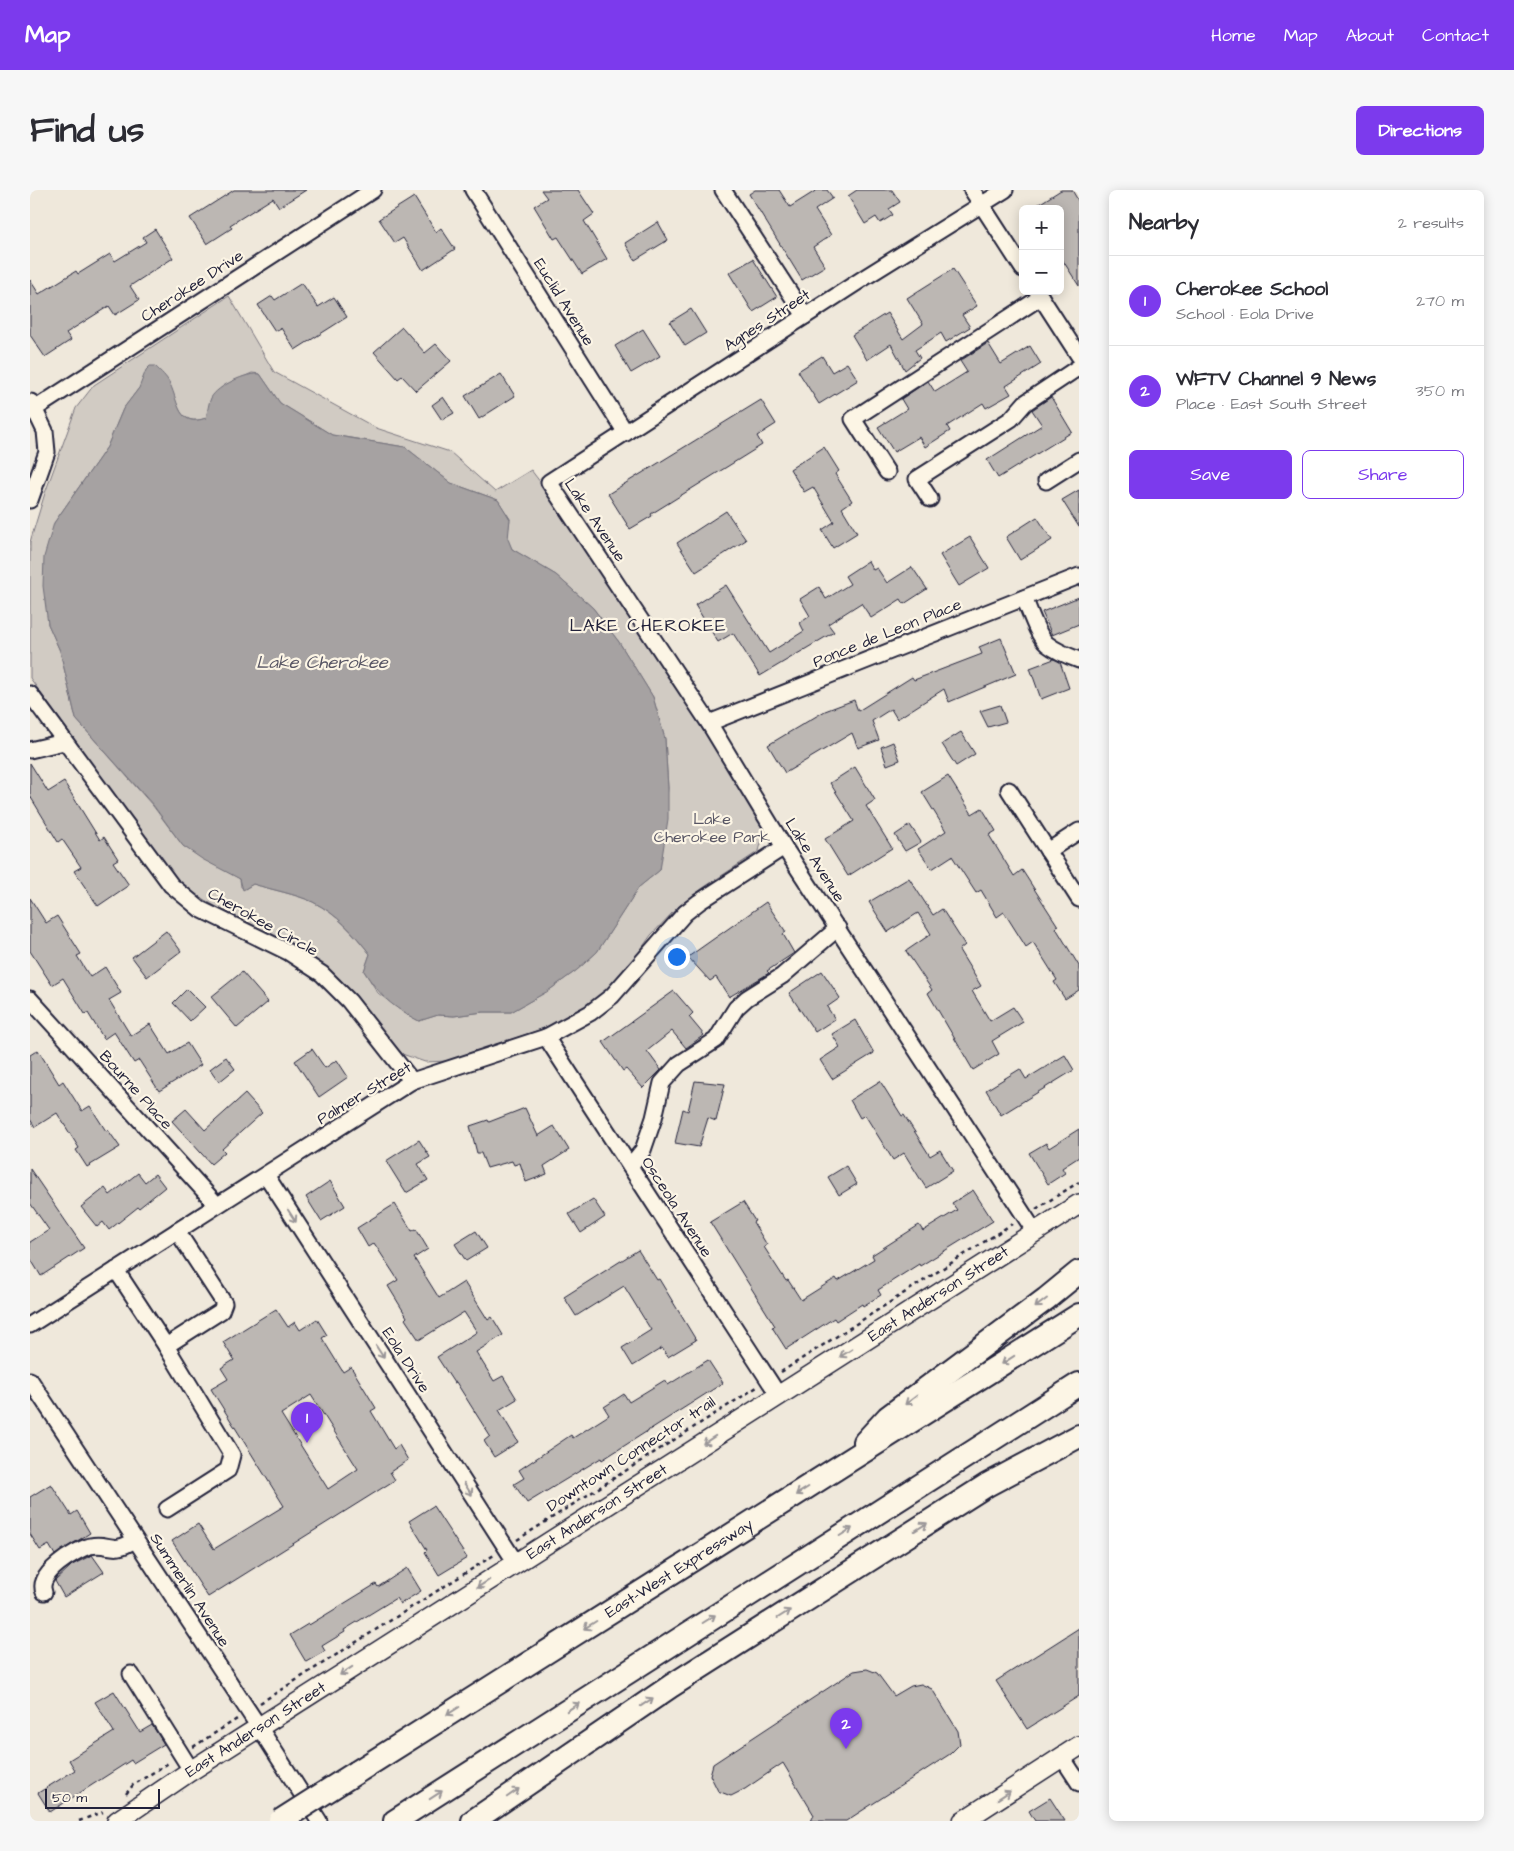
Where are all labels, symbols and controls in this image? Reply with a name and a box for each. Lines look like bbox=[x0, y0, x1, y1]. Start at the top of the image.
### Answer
text: Map bbox=[25, 18, 70, 52]
text: Home bbox=[1211, 23, 1256, 48]
text: Map bbox=[1284, 23, 1318, 48]
text: About bbox=[1346, 23, 1394, 48]
text: Contact bbox=[1422, 23, 1489, 48]
text: Find us bbox=[30, 106, 144, 155]
button: Directions bbox=[1356, 106, 1484, 155]
map controls bbox=[1019, 205, 1064, 295]
button: + bbox=[1019, 205, 1064, 250]
text: Nearby bbox=[1129, 208, 1199, 237]
text: 2 results bbox=[1398, 212, 1464, 234]
street label: Cherokee Drive bbox=[137, 244, 248, 327]
button: − bbox=[1019, 250, 1064, 295]
street label: Euclid Avenue bbox=[528, 254, 600, 350]
text: Cherokee School bbox=[1176, 276, 1328, 303]
street label: Agnes Street bbox=[720, 284, 815, 357]
text: 1 bbox=[1144, 290, 1146, 312]
text: 270 m bbox=[1416, 290, 1464, 312]
text: School · Eola Drive bbox=[1176, 303, 1314, 325]
text: WFTV Channel 9 News bbox=[1176, 366, 1376, 393]
text: 2 bbox=[1140, 380, 1150, 402]
text: 350 m bbox=[1416, 380, 1464, 402]
text: Place · East South Street bbox=[1176, 393, 1367, 415]
button: Save bbox=[1129, 450, 1292, 499]
button: Share bbox=[1302, 450, 1464, 499]
street label: Lake Avenue bbox=[559, 474, 631, 566]
street label: Ponce de Leon Place bbox=[809, 593, 965, 673]
district label: LAKE CHEROKEE bbox=[569, 613, 727, 638]
water label: Lake Cherokee bbox=[256, 650, 389, 675]
park label: Lake Cherokee Park bbox=[654, 808, 770, 848]
street label: Lake Avenue bbox=[780, 814, 851, 907]
street label: Cherokee Circle bbox=[204, 883, 322, 962]
your location bbox=[664, 944, 690, 970]
street label: Bourne Place bbox=[94, 1045, 178, 1135]
street label: Palmer Street bbox=[313, 1056, 416, 1130]
street label: Osceola Avenue bbox=[636, 1153, 718, 1262]
one-way arrow bbox=[288, 1208, 298, 1222]
street label: East Anderson Street bbox=[864, 1240, 1013, 1347]
one-way arrow bbox=[1035, 1297, 1048, 1308]
street label: Eola Drive bbox=[377, 1323, 436, 1397]
one-way arrow bbox=[376, 1345, 386, 1359]
one-way arrow bbox=[839, 1347, 853, 1358]
one-way arrow bbox=[1002, 1355, 1016, 1365]
street label: Downtown Connector trail bbox=[542, 1391, 720, 1517]
one-way arrow bbox=[904, 1395, 918, 1405]
pin: 1 bbox=[291, 1402, 323, 1443]
one-way arrow bbox=[702, 1435, 716, 1445]
street label: East Anderson Street bbox=[522, 1458, 672, 1565]
one-way arrow bbox=[463, 1482, 473, 1496]
one-way arrow bbox=[795, 1487, 809, 1497]
street label: East-West Expressway bbox=[601, 1513, 758, 1623]
one-way arrow bbox=[914, 1522, 928, 1532]
one-way arrow bbox=[839, 1527, 853, 1537]
street label: Summerlin Avenue bbox=[145, 1529, 235, 1652]
one-way arrow bbox=[477, 1579, 491, 1589]
one-way arrow bbox=[777, 1609, 791, 1619]
one-way arrow bbox=[702, 1614, 716, 1624]
one-way arrow bbox=[584, 1620, 598, 1630]
one-way arrow bbox=[340, 1667, 354, 1677]
street label: East Anderson Street bbox=[181, 1676, 331, 1783]
one-way arrow bbox=[640, 1697, 654, 1707]
one-way arrow bbox=[565, 1702, 579, 1712]
one-way arrow bbox=[446, 1707, 460, 1717]
pin: 2 bbox=[830, 1708, 862, 1749]
scale bar bbox=[45, 1786, 160, 1809]
text: 50 m bbox=[52, 1788, 87, 1808]
one-way arrow bbox=[506, 1788, 520, 1798]
one-way arrow bbox=[428, 1789, 442, 1799]
one-way arrow bbox=[996, 1789, 1010, 1799]

